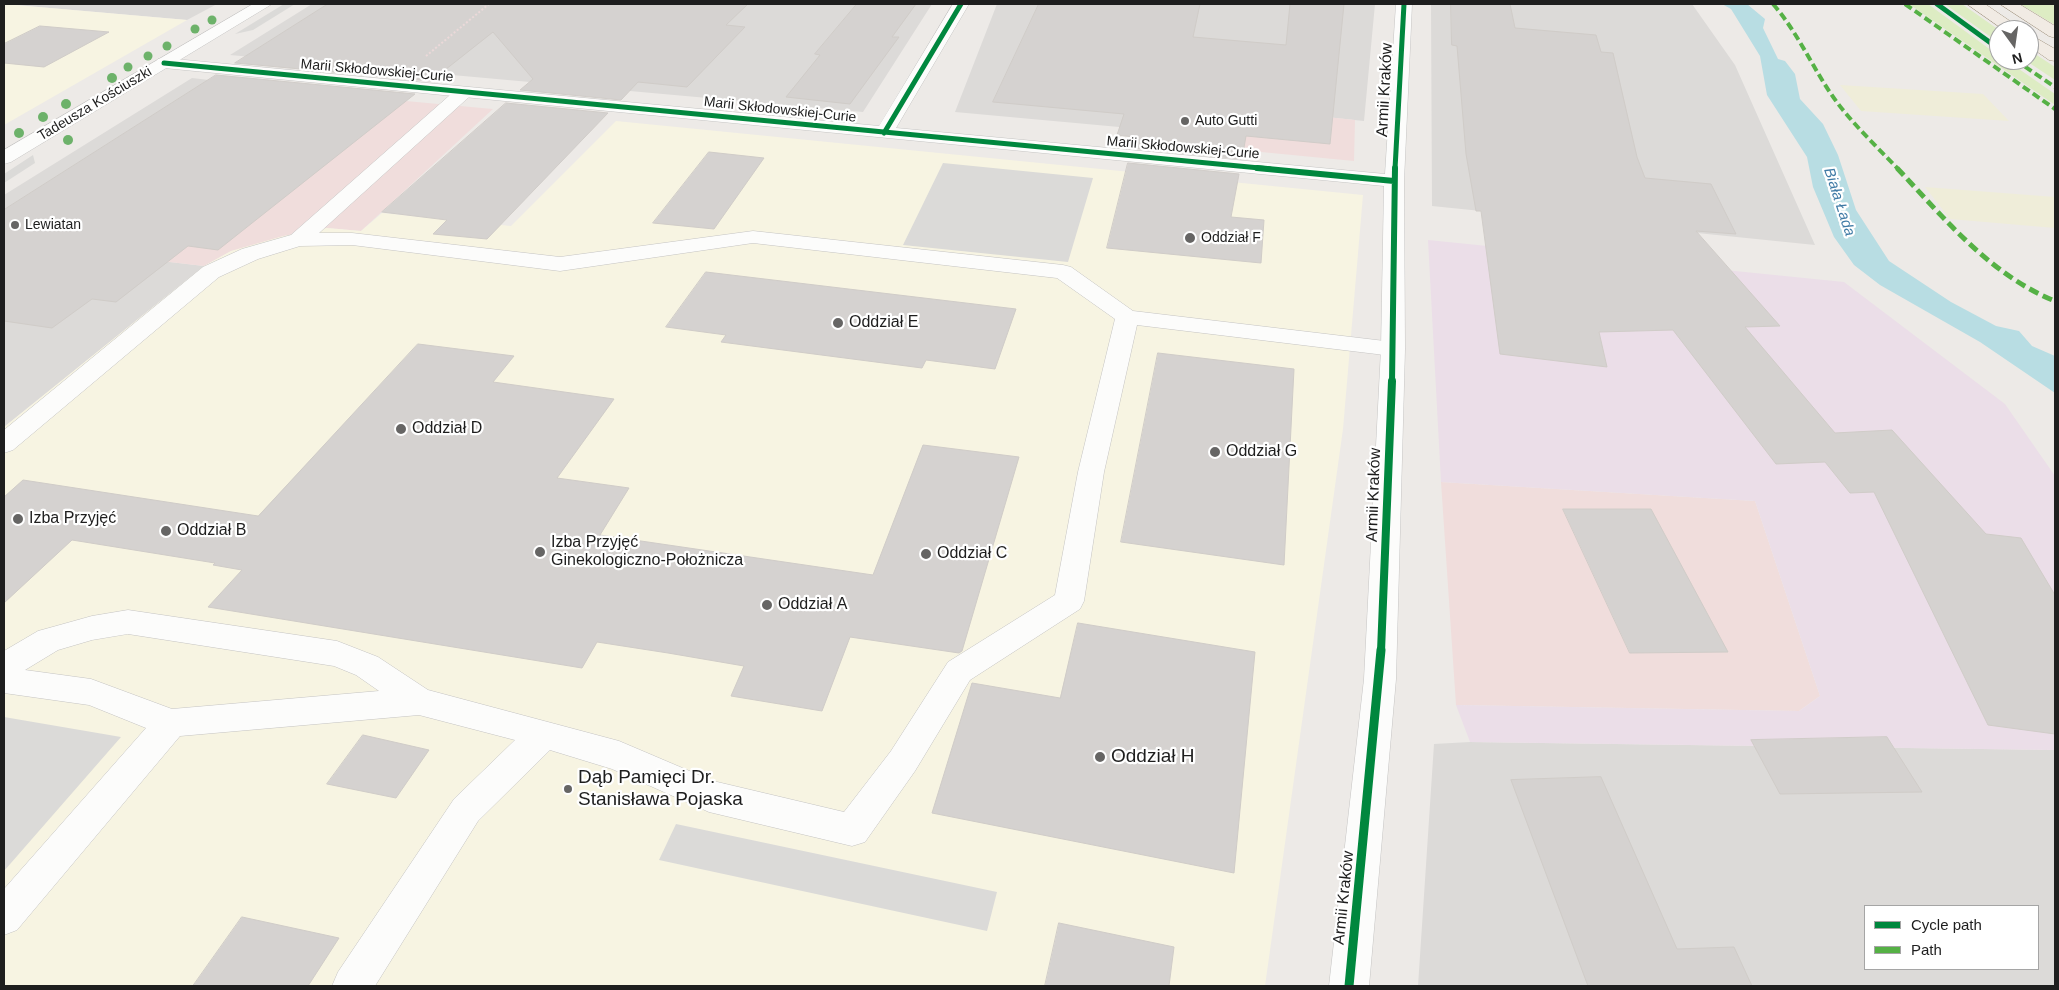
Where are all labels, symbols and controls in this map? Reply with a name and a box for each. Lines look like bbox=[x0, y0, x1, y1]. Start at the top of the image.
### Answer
north arrow bbox=[1989, 20, 2039, 70]
street label: Armii Kraków bbox=[1373, 42, 1397, 138]
text: N bbox=[2011, 50, 2024, 68]
street label: Marii Skłodowskiej-Curie bbox=[300, 56, 454, 86]
street label: Tadeusza Kościuszki bbox=[35, 63, 155, 145]
street label: Marii Skłodowskiej-Curie bbox=[703, 94, 857, 126]
place label: Auto Gutti bbox=[1195, 113, 1257, 129]
marker: Auto Gutti bbox=[1179, 115, 1191, 127]
street label: Marii Skłodowskiej-Curie bbox=[1106, 133, 1260, 163]
water label: Biała Łada bbox=[1819, 166, 1859, 238]
place label: Lewiatan bbox=[25, 217, 81, 233]
marker: Lewiatan bbox=[9, 219, 21, 231]
place label: Oddział F bbox=[1201, 230, 1261, 246]
marker: Oddział F bbox=[1183, 231, 1197, 245]
place label: Oddział E bbox=[849, 313, 918, 333]
marker: Oddział E bbox=[831, 316, 845, 330]
place label: Oddział D bbox=[412, 419, 482, 439]
marker: Oddział D bbox=[394, 422, 408, 436]
place label: Oddział G bbox=[1226, 442, 1297, 462]
marker: Oddział G bbox=[1208, 445, 1222, 459]
street label: Armii Kraków bbox=[1363, 448, 1385, 542]
place label: Izba Przyjęć bbox=[29, 509, 116, 529]
marker: Izba Przyjęć bbox=[11, 512, 25, 526]
place label: Oddział B bbox=[177, 521, 246, 541]
marker: Oddział B bbox=[159, 524, 173, 538]
place label: Izba Przyjęć Ginekologiczno-Położnicza bbox=[551, 533, 743, 571]
place label: Oddział C bbox=[937, 544, 1007, 564]
marker: Izba Przyjęć Ginekologiczno-Położnicza bbox=[533, 545, 547, 559]
marker: Oddział C bbox=[919, 547, 933, 561]
place label: Oddział A bbox=[778, 595, 847, 615]
marker: Oddział A bbox=[760, 598, 774, 612]
place label: Oddział H bbox=[1111, 746, 1194, 768]
marker: Oddział H bbox=[1093, 750, 1107, 764]
place label: Dąb Pamięci Dr. Stanisława Pojaska bbox=[578, 767, 743, 811]
marker: Dąb Pamięci Dr. Stanisława Pojaska bbox=[562, 783, 574, 795]
street label: Armii Kraków bbox=[1330, 850, 1358, 946]
legend bbox=[1864, 905, 2039, 970]
text: Cycle path bbox=[1911, 916, 1982, 933]
text: Path bbox=[1911, 941, 1942, 958]

